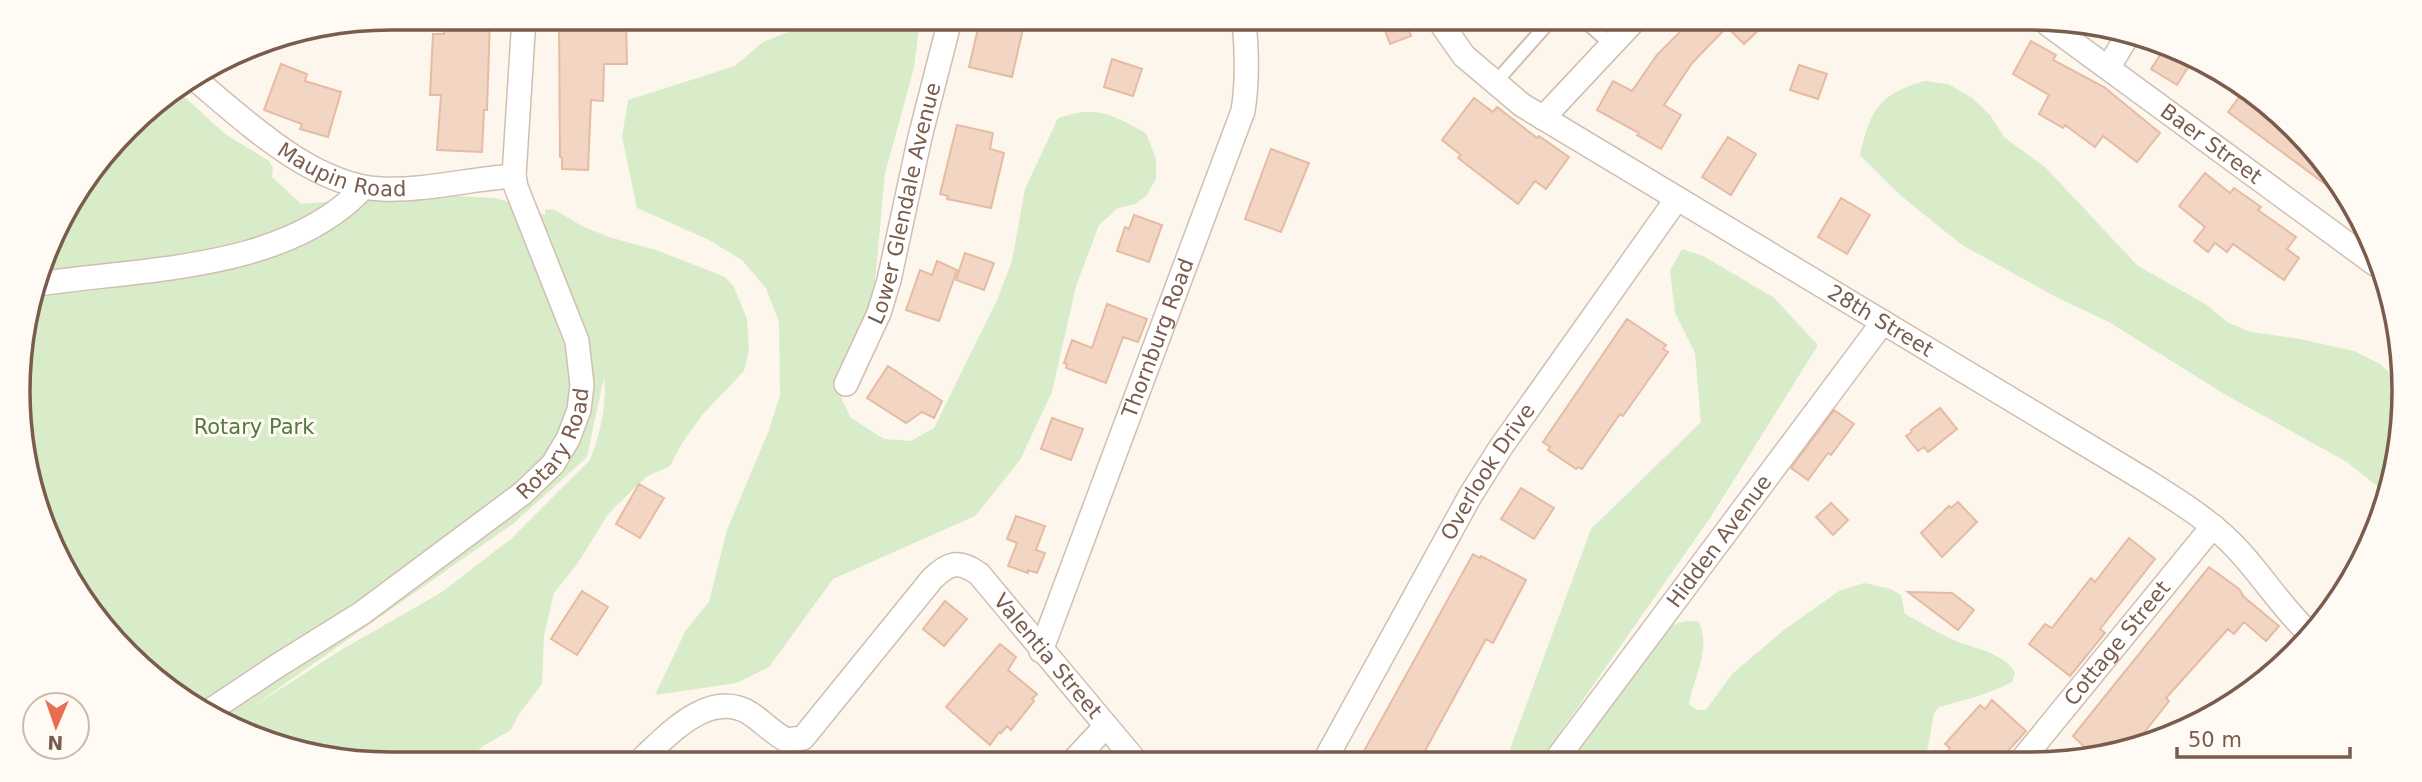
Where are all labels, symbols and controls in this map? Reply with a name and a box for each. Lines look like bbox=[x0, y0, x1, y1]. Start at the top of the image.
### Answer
street label: Lower Glendale Avenue bbox=[863, 80, 945, 328]
street label: Baer Street bbox=[2156, 99, 2266, 189]
street label: Maupin Road bbox=[273, 138, 407, 201]
street label: Thornburg Road bbox=[1117, 255, 1199, 422]
street label: 28th Street bbox=[1823, 280, 1938, 362]
street label: Rotary Road bbox=[512, 386, 594, 504]
street label: Overlook Drive bbox=[1436, 399, 1540, 544]
park label: Rotary Park bbox=[194, 415, 315, 439]
street label: Hidden Avenue bbox=[1662, 470, 1777, 612]
street label: Cottage Street bbox=[2059, 576, 2175, 710]
street label: Valentia Street bbox=[989, 589, 1107, 723]
north arrow bbox=[21, 691, 91, 761]
scale bar bbox=[2177, 716, 2350, 760]
text: 50 m bbox=[2188, 728, 2242, 752]
text: N bbox=[47, 732, 64, 754]

